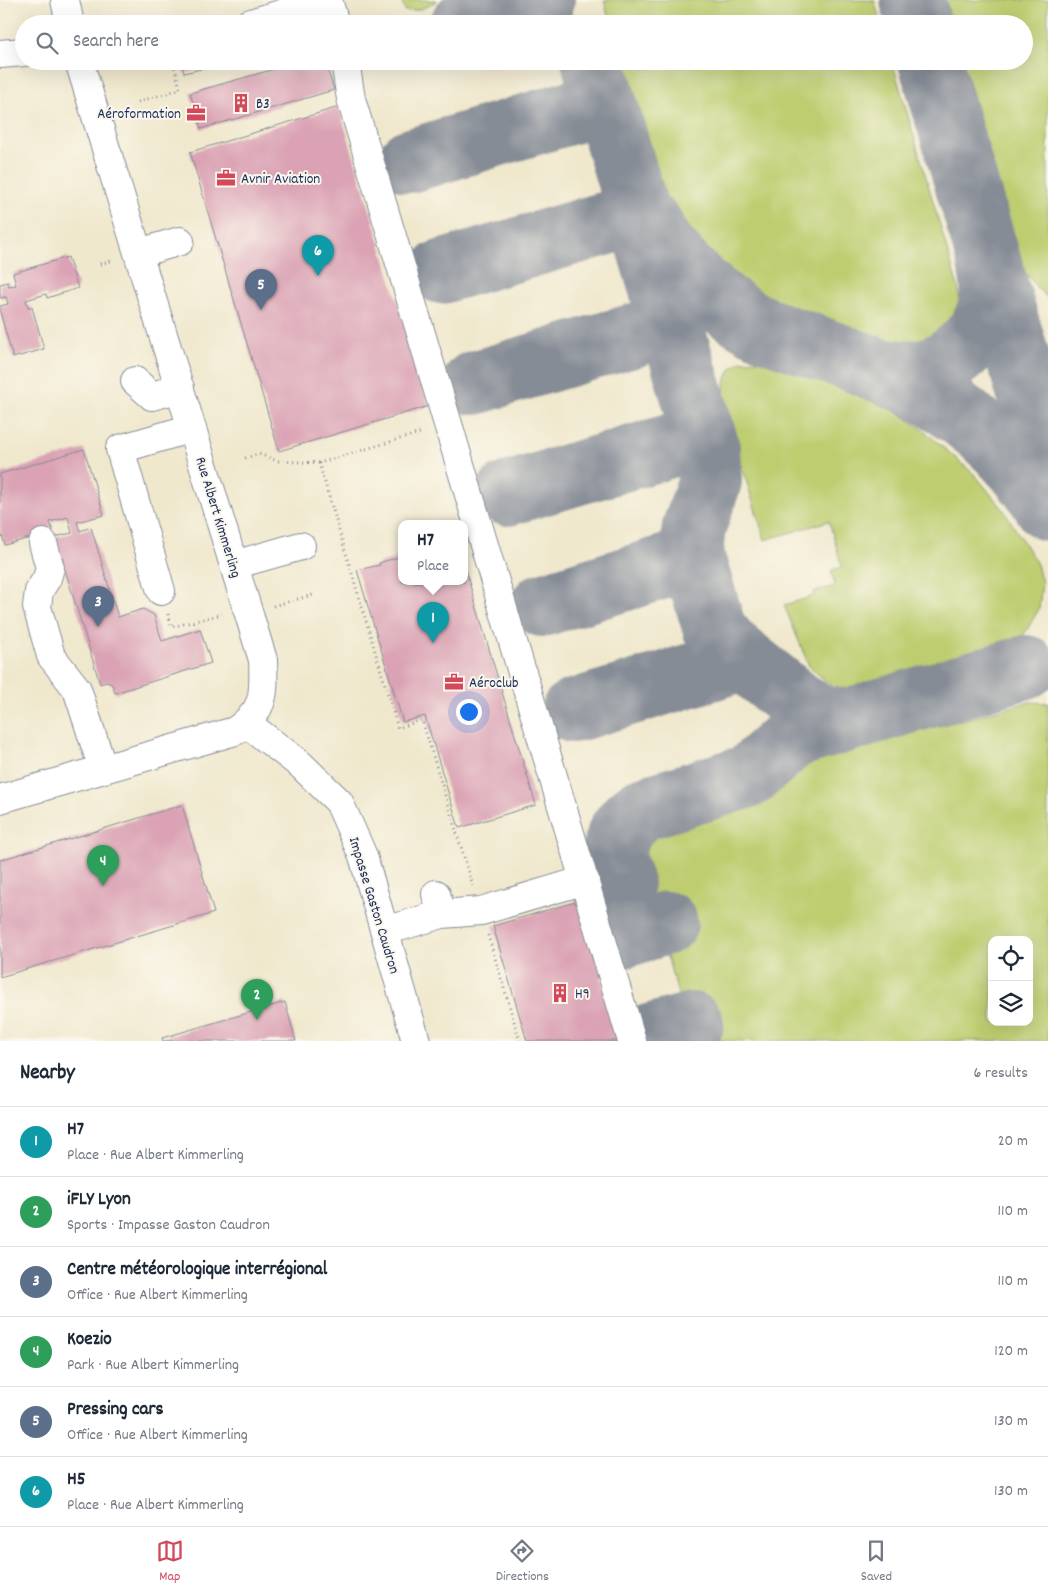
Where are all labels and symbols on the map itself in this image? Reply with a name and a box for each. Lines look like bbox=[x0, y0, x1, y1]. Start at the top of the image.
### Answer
building icon: B3 bbox=[230, 92, 252, 114]
place label: B3 bbox=[256, 94, 270, 116]
office icon: Aéroformation bbox=[185, 102, 207, 124]
place label: Aéroformation bbox=[97, 104, 181, 126]
office icon: Avnir Aviation bbox=[215, 167, 237, 189]
place label: Avnir Aviation bbox=[241, 169, 320, 191]
pin: 6 bbox=[302, 235, 334, 276]
pin: 5 bbox=[245, 269, 277, 310]
street label: Rue Albert Kimmerling bbox=[188, 454, 246, 581]
pin: 3 bbox=[82, 586, 114, 627]
pin: 1 bbox=[417, 602, 449, 643]
office icon: Aéroclub bbox=[443, 671, 465, 693]
place label: Aéroclub bbox=[469, 673, 518, 695]
your location bbox=[456, 699, 482, 725]
street label: Impasse Gaston Caudron bbox=[342, 834, 404, 977]
pin: 4 bbox=[87, 845, 119, 886]
pin: 2 bbox=[241, 979, 273, 1020]
building icon: H9 bbox=[549, 982, 571, 1004]
place label: H9 bbox=[575, 984, 590, 1006]

